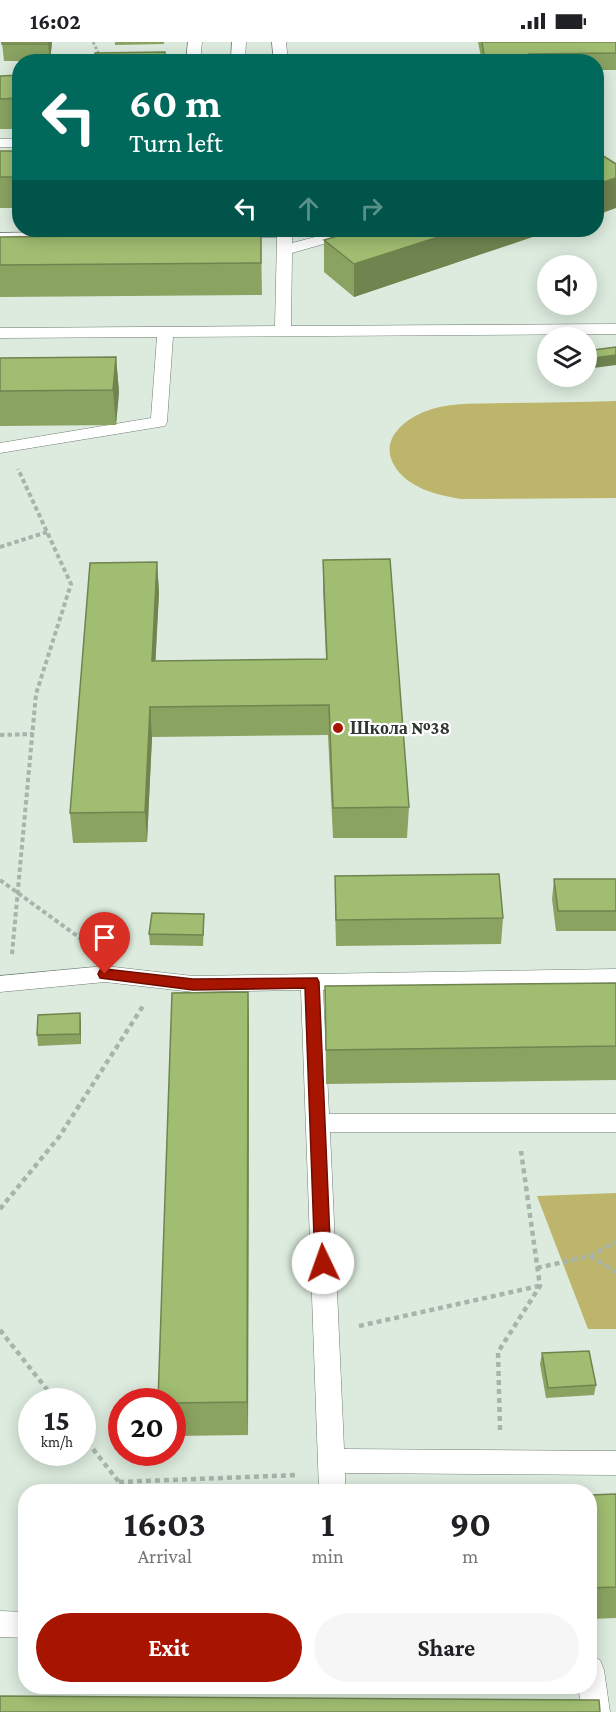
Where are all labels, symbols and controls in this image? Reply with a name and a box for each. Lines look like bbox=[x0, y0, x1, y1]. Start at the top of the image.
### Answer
text: 16:02 bbox=[30, 9, 81, 34]
icon: left bbox=[30, 78, 108, 156]
text: 60 m bbox=[129, 79, 221, 126]
text: Turn left bbox=[129, 128, 223, 158]
icon: left bbox=[229, 192, 262, 225]
icon: ahead bbox=[292, 192, 325, 225]
icon: right bbox=[355, 192, 388, 225]
map controls bbox=[537, 255, 597, 387]
button: sound bbox=[537, 255, 597, 315]
button: layers bbox=[537, 327, 597, 387]
place label: Школа №38 bbox=[350, 718, 450, 738]
marker: Школа №38 bbox=[331, 721, 345, 735]
pin bbox=[79, 912, 130, 974]
icon: arrive bbox=[88, 921, 121, 954]
position arrow bbox=[291, 1231, 355, 1295]
speed limit sign: 20 bbox=[108, 1388, 186, 1466]
text: 15 bbox=[44, 1403, 70, 1436]
text: km/h bbox=[41, 1434, 73, 1450]
text: 16:03 bbox=[124, 1504, 206, 1544]
text: 1 bbox=[321, 1504, 335, 1544]
text: 90 bbox=[450, 1504, 491, 1544]
text: Arrival bbox=[138, 1545, 192, 1567]
text: min bbox=[312, 1545, 344, 1567]
text: m bbox=[462, 1545, 478, 1567]
button: Exit bbox=[36, 1613, 302, 1682]
button: Share bbox=[314, 1613, 579, 1682]

